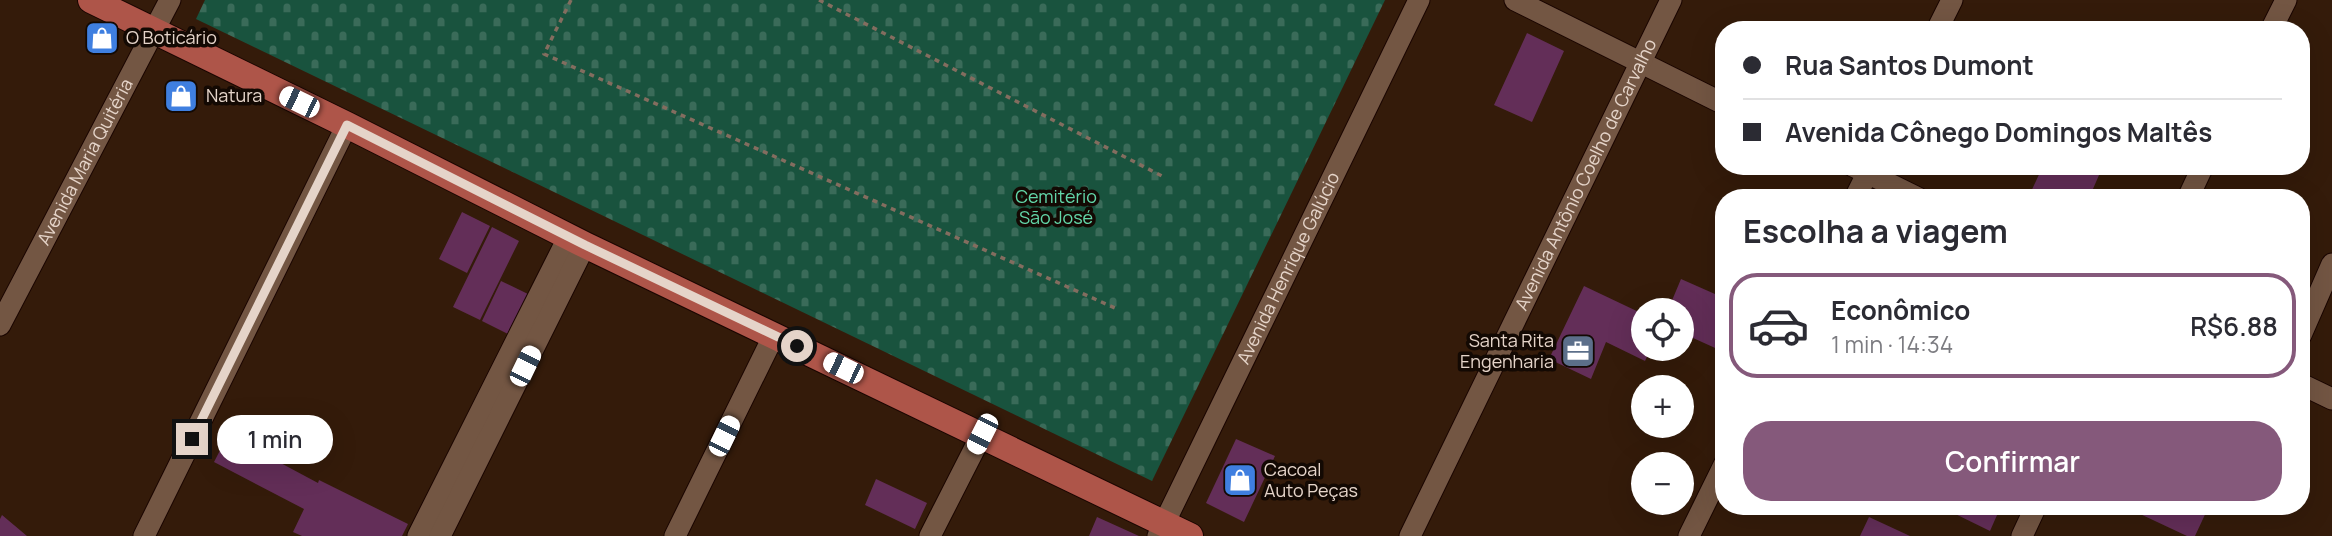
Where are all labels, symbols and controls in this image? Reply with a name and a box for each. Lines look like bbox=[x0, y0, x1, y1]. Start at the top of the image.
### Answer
shop icon: O Boticário bbox=[83, 19, 121, 57]
place label: O Boticário bbox=[126, 25, 217, 49]
street label: Avenida Antônio Coelho de Carvalho bbox=[1509, 34, 1661, 314]
text: Rua Santos Dumont bbox=[1785, 47, 2034, 83]
street label: Avenida Maria Quitéria bbox=[31, 74, 138, 249]
shop icon: Natura bbox=[162, 77, 200, 115]
place label: Natura bbox=[206, 83, 262, 107]
car bbox=[276, 83, 323, 121]
text: Avenida Cônego Domingos Maltês bbox=[1785, 114, 2212, 150]
street label: Avenida Henrique Galúcio bbox=[1231, 168, 1344, 368]
park label: Cemitério São José bbox=[1015, 184, 1097, 229]
text: Escolha a viagem bbox=[1743, 209, 2008, 253]
text: Econômico bbox=[1831, 292, 1970, 328]
icon: car bbox=[1747, 294, 1810, 357]
map controls bbox=[1631, 298, 1694, 515]
button: locate bbox=[1631, 298, 1694, 361]
text: R$6.88 bbox=[2190, 308, 2278, 344]
place label: Santa Rita Engenharia bbox=[1460, 328, 1554, 373]
text: 1 min · 14:34 bbox=[1831, 328, 1953, 360]
route start bbox=[781, 330, 813, 362]
office icon: Santa Rita Engenharia bbox=[1559, 332, 1597, 370]
car bbox=[507, 343, 544, 389]
car bbox=[820, 349, 867, 387]
button: + bbox=[1631, 375, 1694, 438]
car bbox=[964, 411, 1001, 457]
car bbox=[706, 413, 743, 459]
callout: 1 min bbox=[216, 414, 332, 464]
button: Confirmar bbox=[1743, 421, 2282, 501]
route end bbox=[176, 423, 208, 455]
text: 1 min bbox=[248, 423, 302, 455]
button: − bbox=[1631, 452, 1694, 515]
place label: Cacoal Auto Peças bbox=[1264, 457, 1358, 502]
shop icon: Cacoal Auto Peças bbox=[1221, 461, 1259, 499]

